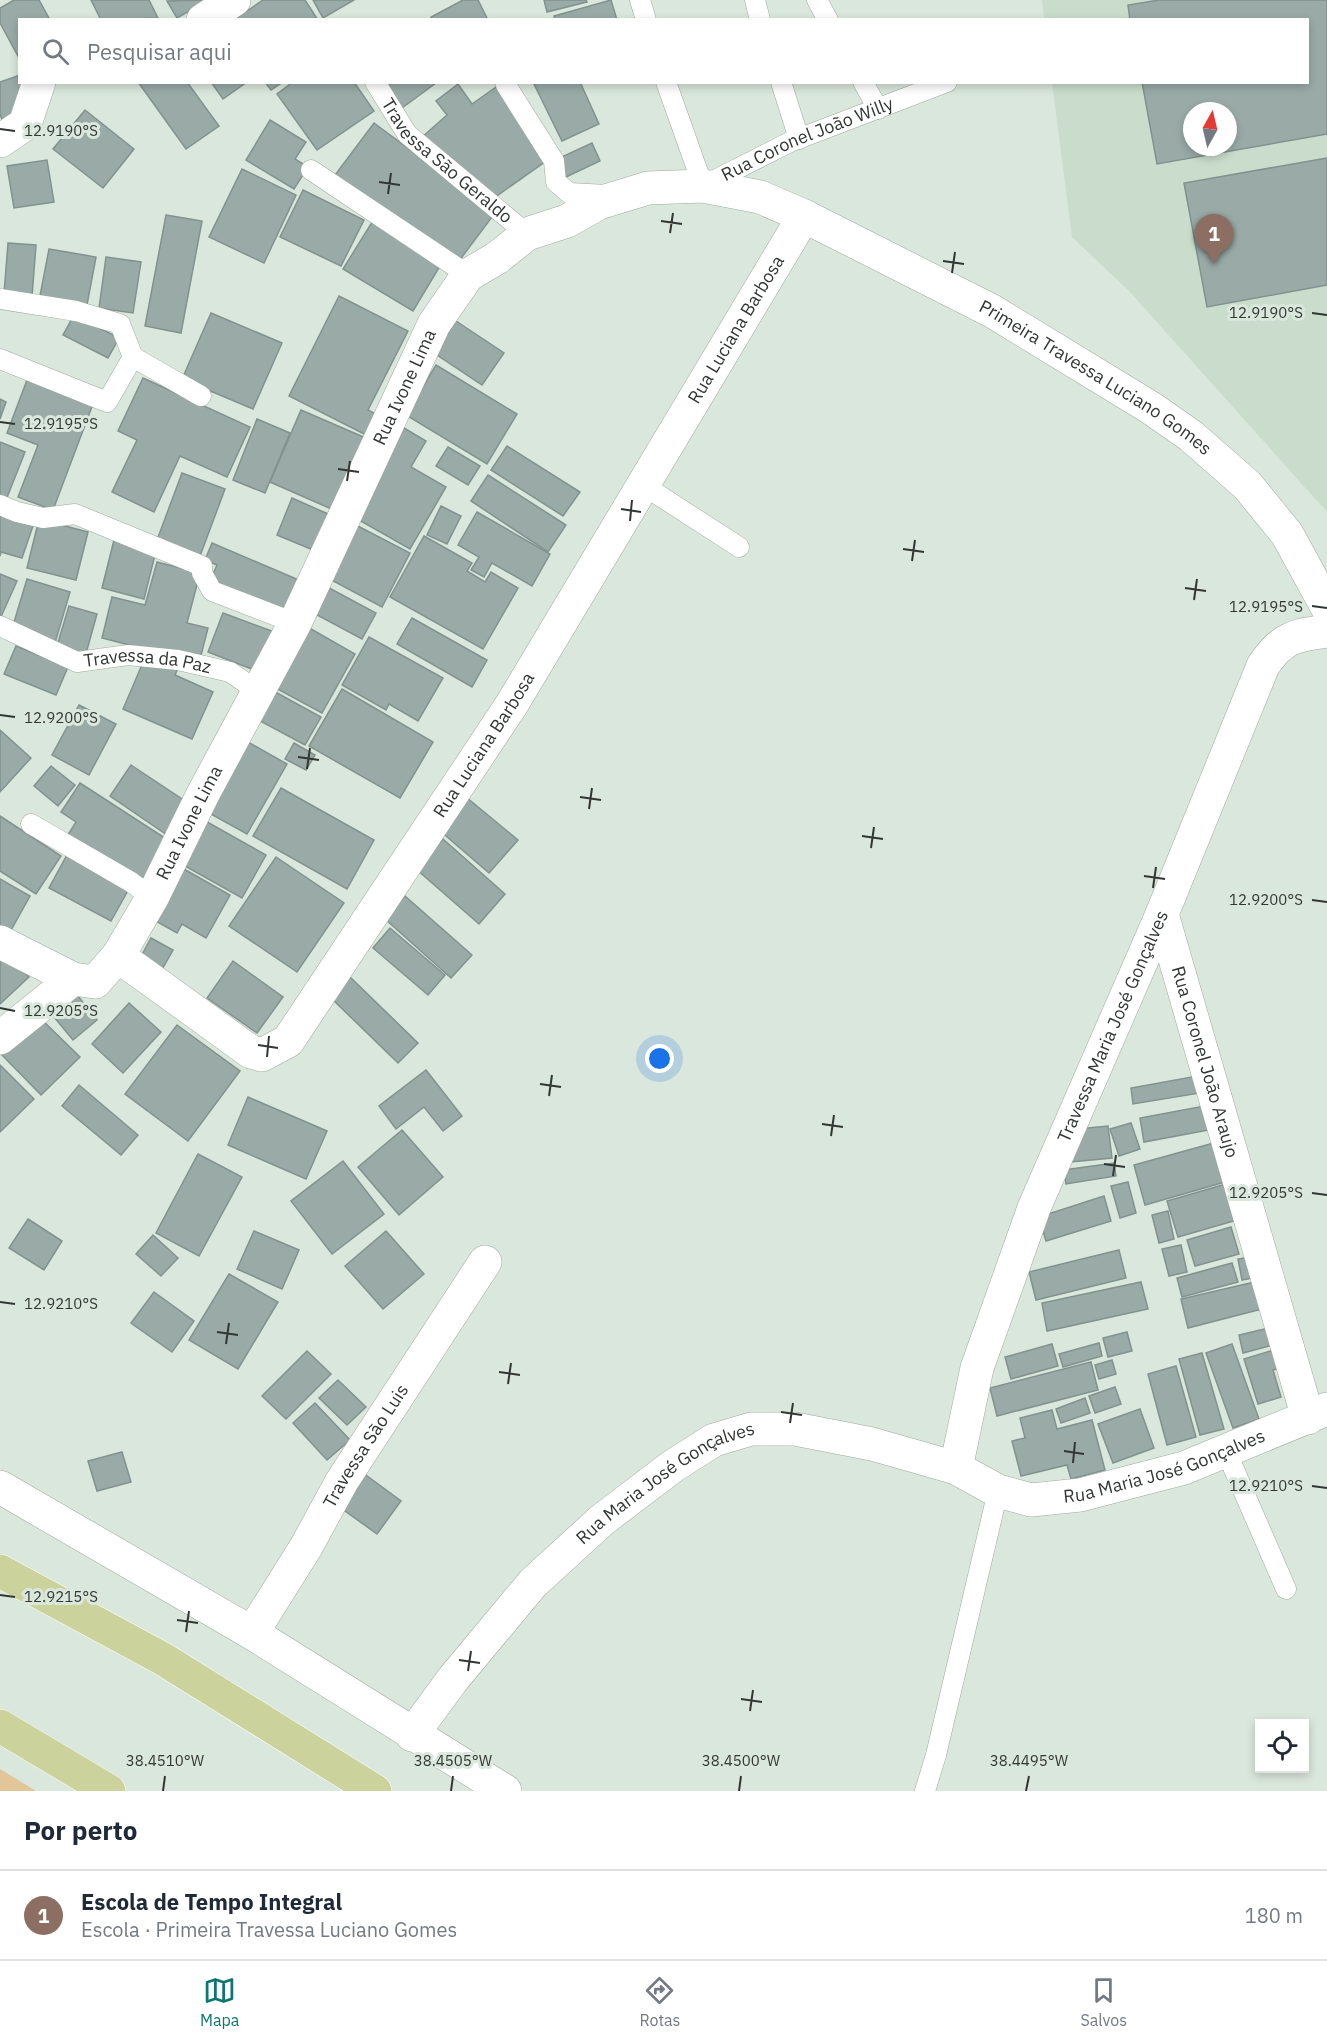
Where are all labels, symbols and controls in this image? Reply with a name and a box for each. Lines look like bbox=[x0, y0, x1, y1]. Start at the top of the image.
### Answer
search box bbox=[18, 18, 1309, 84]
icon: search bbox=[39, 35, 72, 68]
text: Pesquisar aqui bbox=[87, 37, 232, 66]
street label: Rua Coronel João Willy bbox=[717, 92, 896, 186]
street label: Travessa São Geraldo bbox=[377, 94, 518, 228]
north arrow bbox=[1183, 102, 1237, 156]
text: 12.9190°S bbox=[24, 121, 98, 140]
pin: 1 bbox=[1194, 214, 1234, 264]
street label: Rua Luciana Barbosa bbox=[682, 251, 789, 408]
street label: Primeira Travessa Luciano Gomes bbox=[976, 294, 1217, 460]
text: 12.9190°S bbox=[1229, 303, 1303, 322]
street label: Rua Ivone Lima bbox=[367, 325, 441, 448]
text: 12.9195°S bbox=[24, 414, 98, 433]
text: 12.9195°S bbox=[1229, 597, 1303, 616]
street label: Travessa da Paz bbox=[82, 643, 213, 678]
street label: Rua Luciana Barbosa bbox=[428, 668, 540, 822]
text: 12.9200°S bbox=[24, 708, 98, 727]
street label: Rua Ivone Lima bbox=[151, 761, 227, 883]
text: 12.9200°S bbox=[1229, 890, 1303, 909]
street label: Travessa Maria José Gonçalves bbox=[1052, 907, 1173, 1146]
street label: Rua Coronel João Araujo bbox=[1167, 963, 1244, 1160]
text: 12.9205°S bbox=[24, 1001, 98, 1020]
your location bbox=[645, 1044, 674, 1073]
text: 12.9205°S bbox=[1229, 1183, 1303, 1202]
text: 12.9210°S bbox=[24, 1294, 98, 1313]
street label: Travessa São Luis bbox=[318, 1379, 413, 1512]
street label: Rua Maria José Gonçalves bbox=[571, 1417, 757, 1549]
street label: Rua Maria José Gonçalves bbox=[1062, 1424, 1268, 1508]
text: 12.9210°S bbox=[1229, 1476, 1303, 1495]
text: 12.9215°S bbox=[24, 1587, 98, 1606]
map controls bbox=[1255, 1719, 1309, 1773]
button: locate bbox=[1255, 1719, 1309, 1773]
text: 38.4510°W bbox=[126, 1751, 205, 1770]
text: 38.4505°W bbox=[414, 1751, 493, 1770]
text: 38.4500°W bbox=[702, 1751, 781, 1770]
text: 38.4495°W bbox=[990, 1751, 1069, 1770]
text: Por perto bbox=[24, 1813, 137, 1847]
text: Escola de Tempo Integral bbox=[81, 1887, 342, 1916]
text: 1 bbox=[38, 1902, 50, 1929]
text: 180 m bbox=[1245, 1902, 1303, 1929]
text: Escola · Primeira Travessa Luciano Gomes bbox=[81, 1916, 457, 1943]
tab: Mapa bbox=[200, 1974, 239, 2030]
tab: Rotas bbox=[639, 1974, 680, 2030]
tab: Salvos bbox=[1080, 1974, 1127, 2030]

